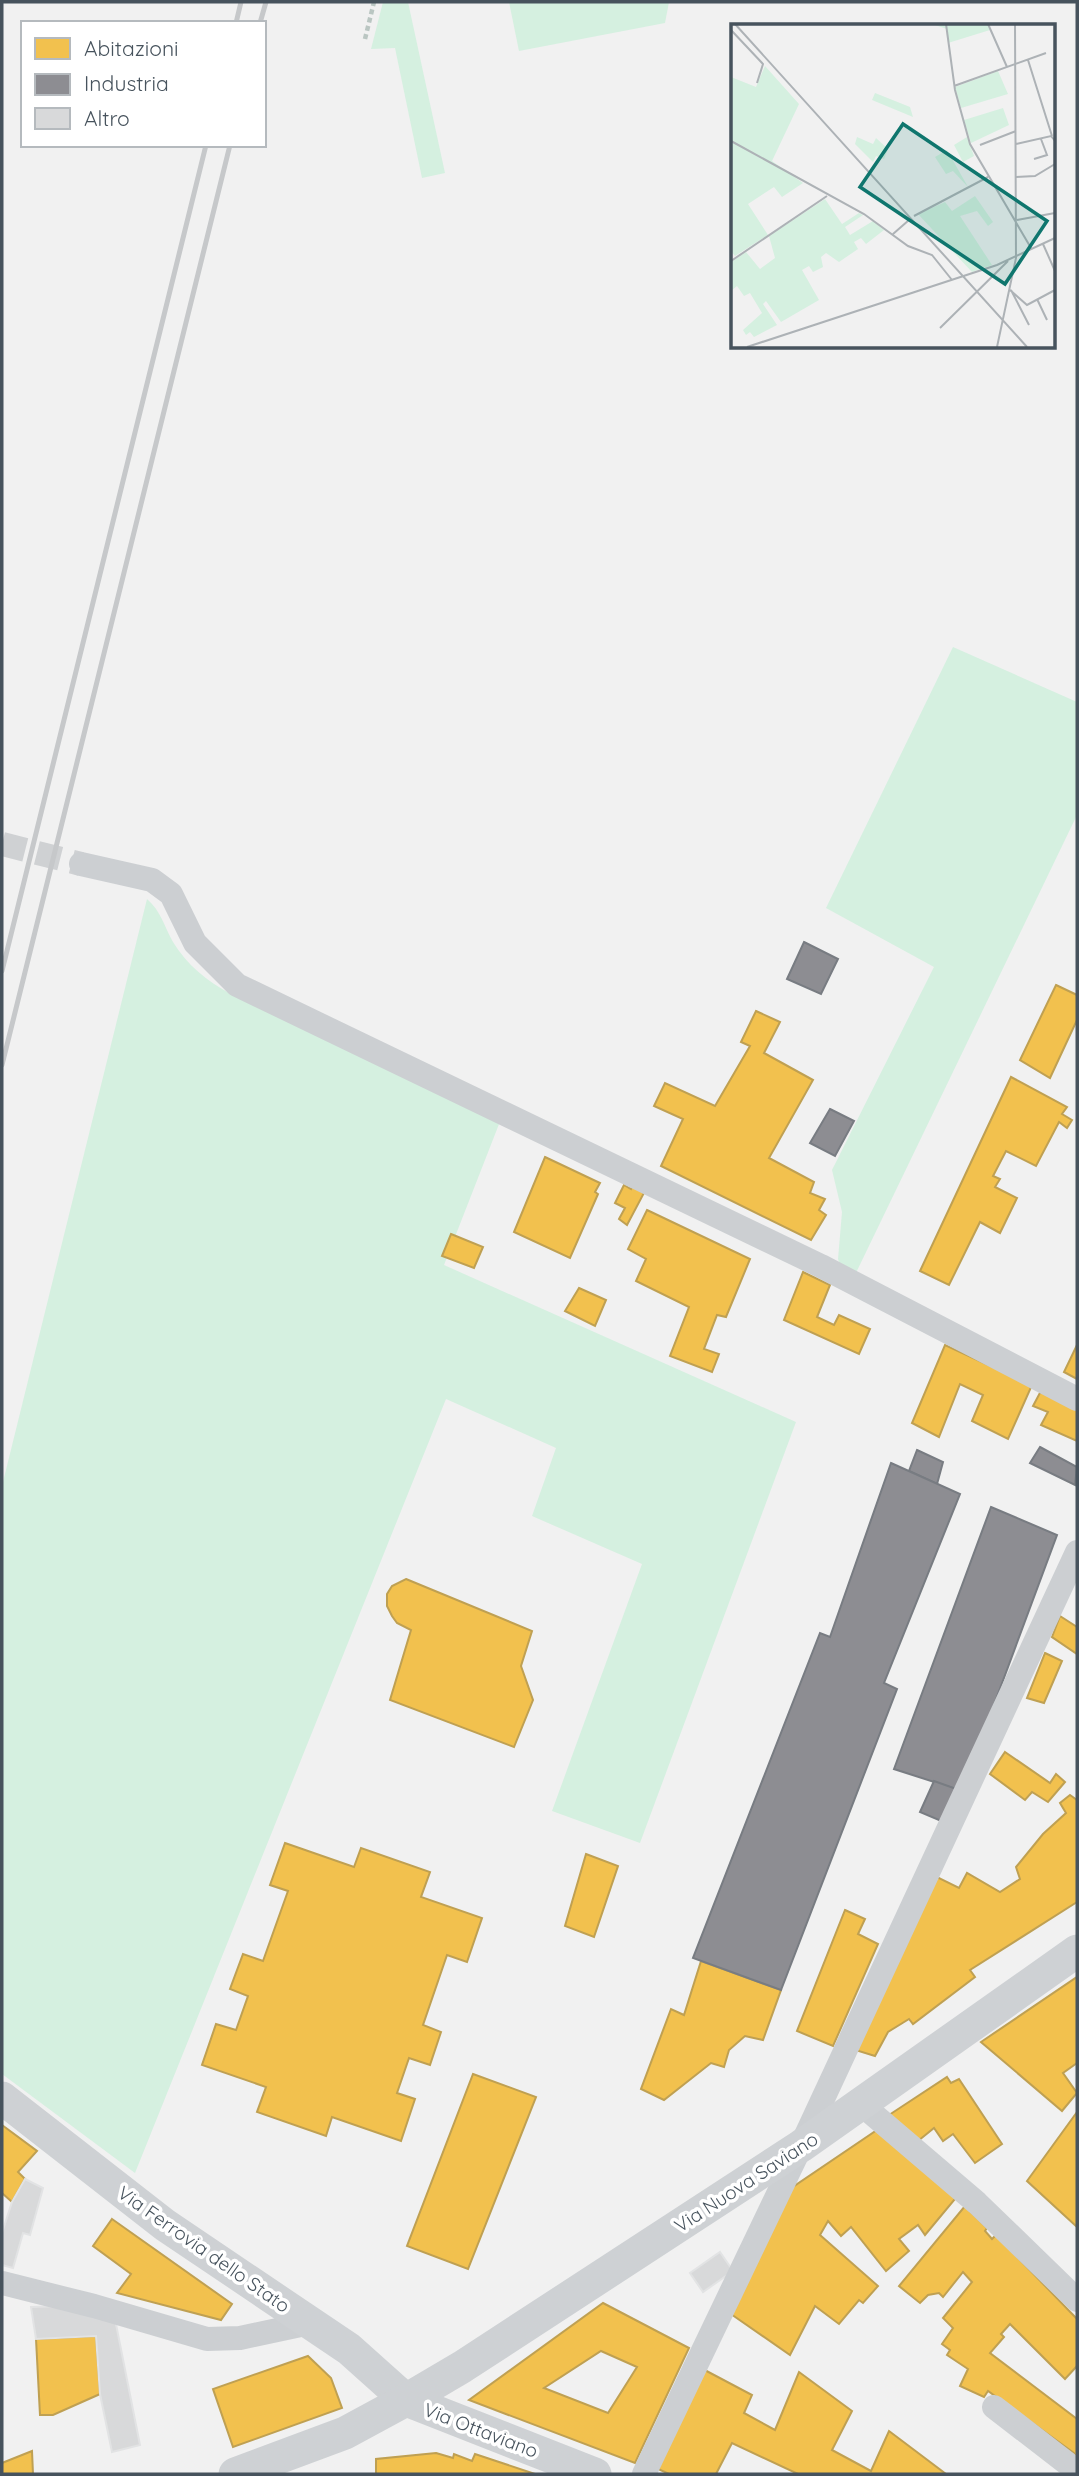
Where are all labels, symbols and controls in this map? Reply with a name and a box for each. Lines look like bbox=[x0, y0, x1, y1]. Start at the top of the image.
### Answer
legend bbox=[21, 21, 266, 147]
inset map bbox=[731, 24, 1054, 348]
text: Abitazioni bbox=[84, 35, 179, 61]
text: Industria bbox=[84, 70, 169, 96]
text: Altro bbox=[84, 105, 130, 131]
street label: Via Nuova Saviano bbox=[670, 2127, 822, 2237]
street label: Via Ferrovia dello Stato bbox=[113, 2180, 295, 2318]
street label: Via Ottaviano bbox=[421, 2397, 541, 2463]

